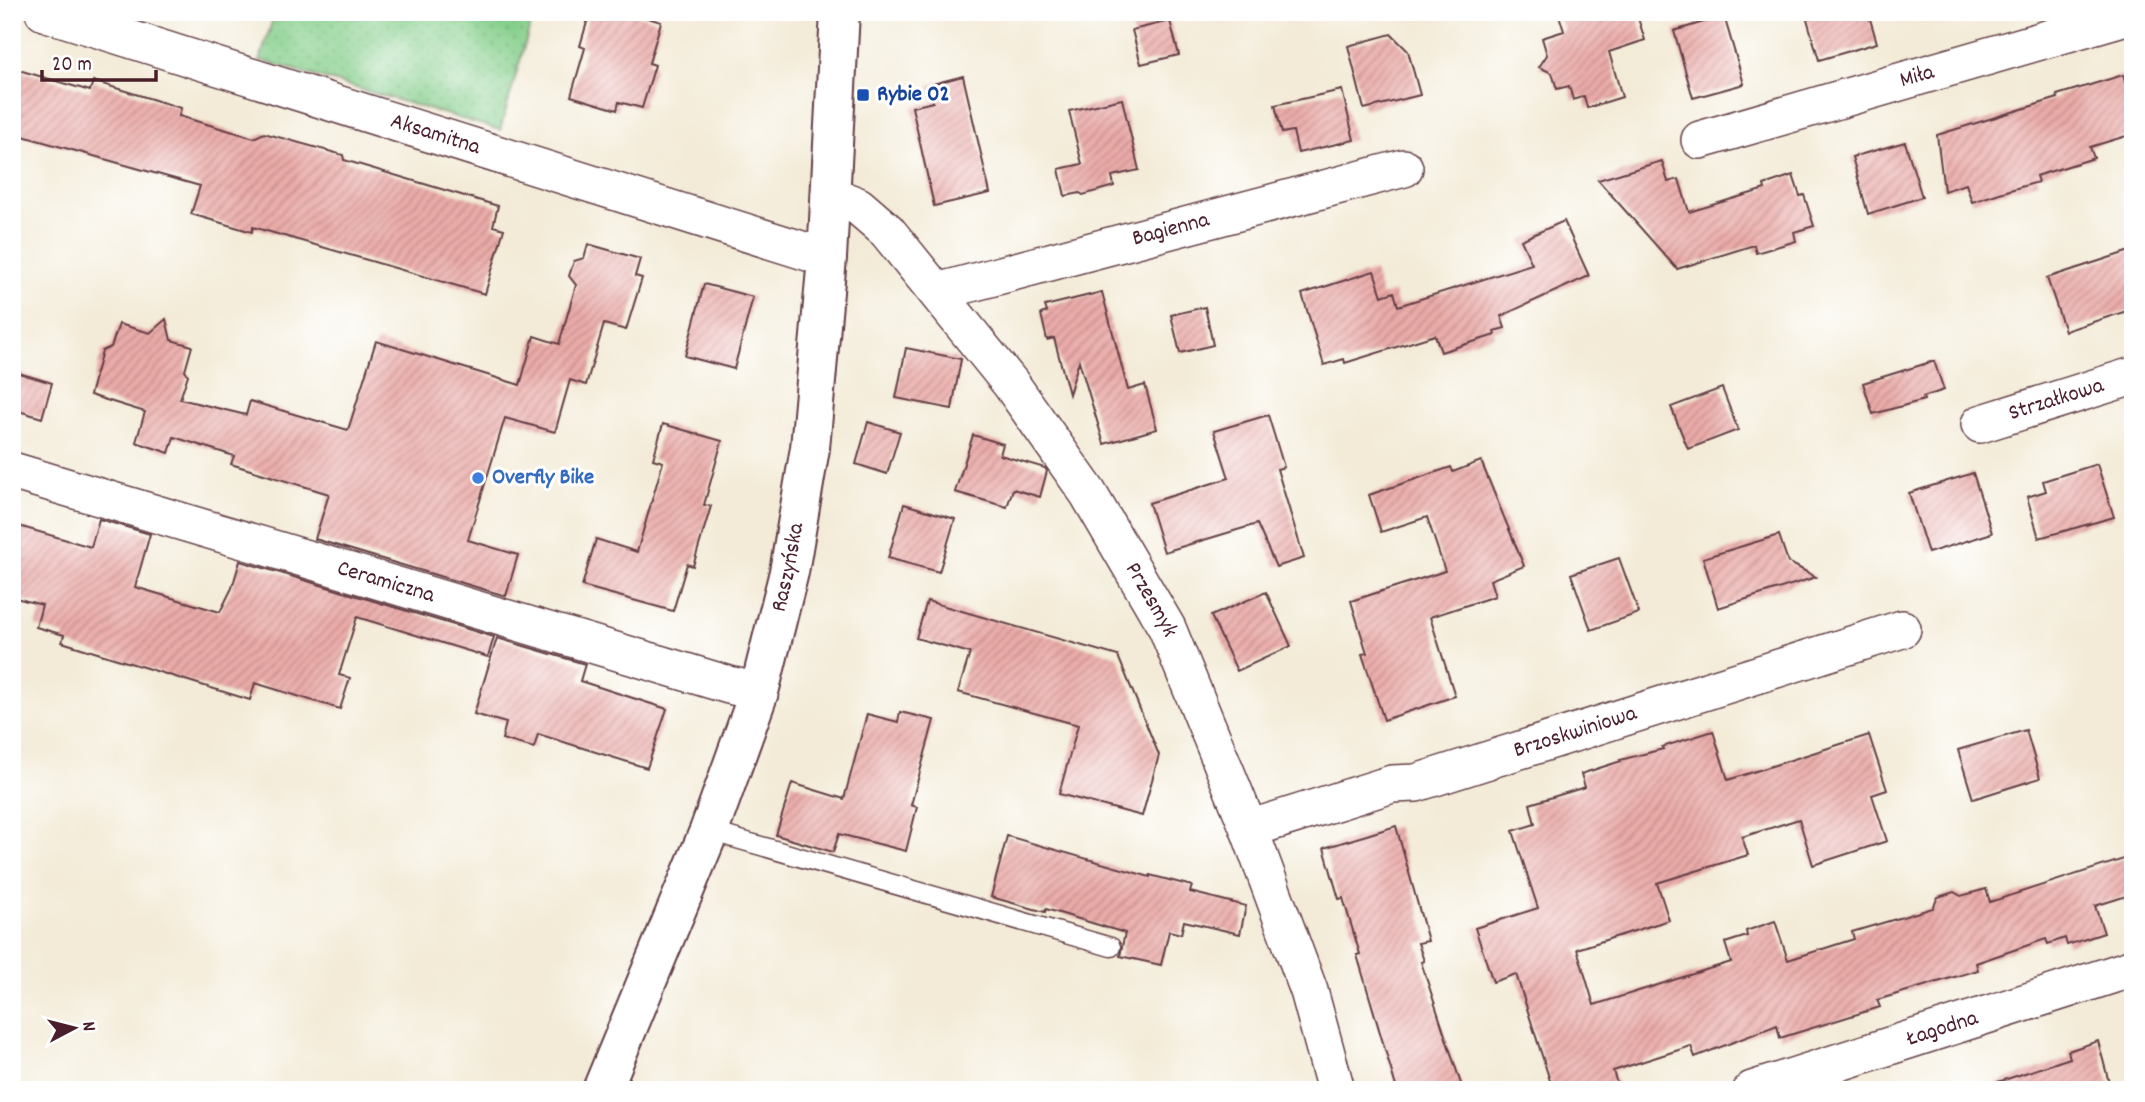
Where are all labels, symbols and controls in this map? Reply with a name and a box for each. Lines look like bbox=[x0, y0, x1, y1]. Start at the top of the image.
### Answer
scale bar bbox=[42, 38, 156, 82]
text: 20 m bbox=[52, 51, 92, 81]
street label: Miła bbox=[1896, 56, 1939, 97]
place label: Rybie 02 bbox=[877, 79, 950, 112]
marker: Rybie 02 bbox=[855, 87, 871, 103]
street label: Aksamitna bbox=[386, 105, 485, 165]
street label: Bagienna bbox=[1129, 204, 1214, 256]
street label: Strzałkowa bbox=[2005, 369, 2109, 430]
place label: Overfly Bike bbox=[492, 462, 594, 495]
marker: Overfly Bike bbox=[470, 470, 486, 486]
street label: Raszyńska bbox=[763, 519, 814, 616]
street label: Ceramiczna bbox=[333, 552, 440, 613]
street label: Przesmyk bbox=[1116, 556, 1186, 642]
street label: Brzoskwiniowa bbox=[1510, 697, 1642, 767]
north arrow bbox=[38, 993, 108, 1064]
street label: Łagodna bbox=[1902, 1002, 1983, 1056]
text: N bbox=[73, 1020, 101, 1033]

